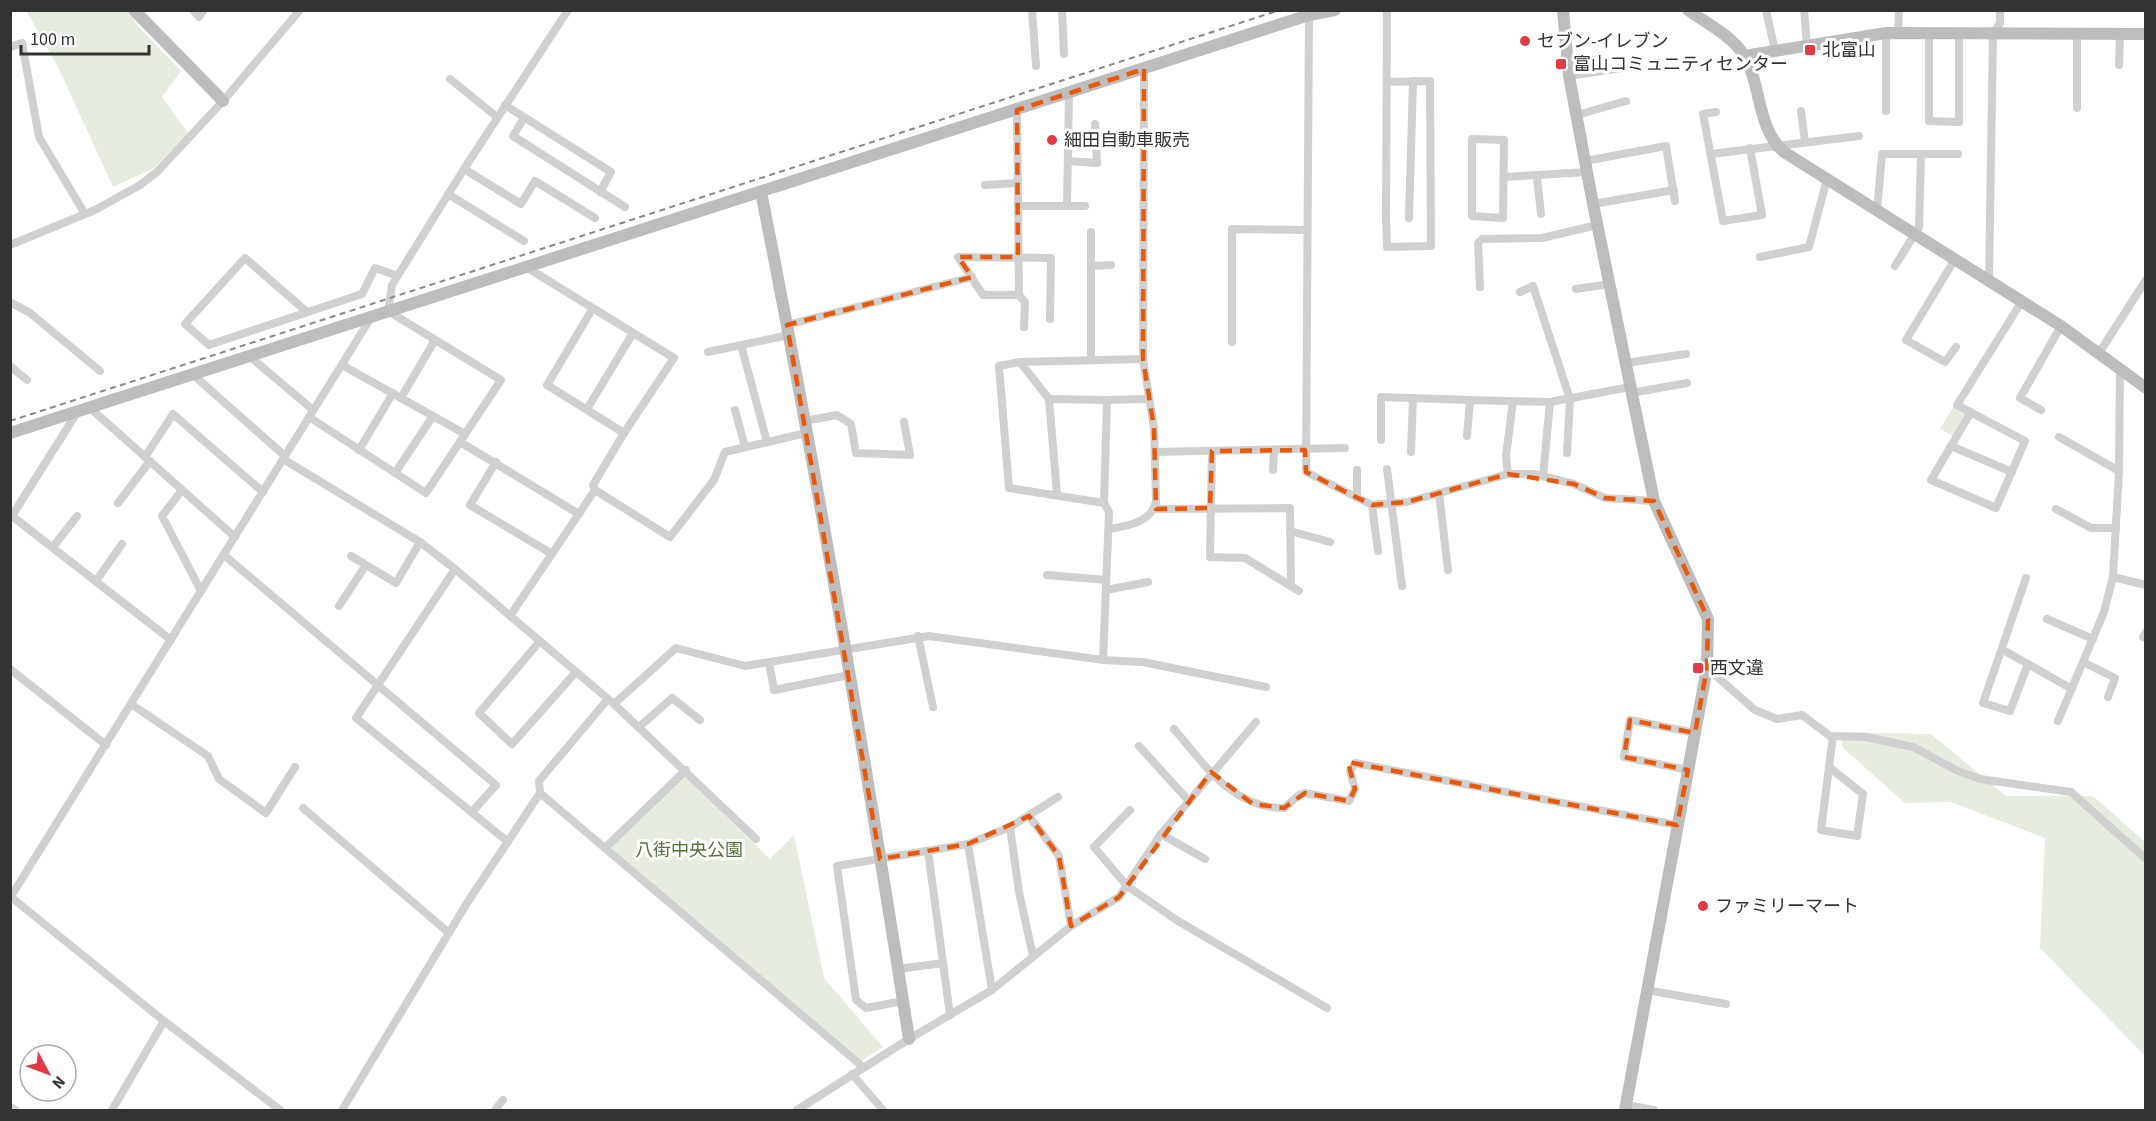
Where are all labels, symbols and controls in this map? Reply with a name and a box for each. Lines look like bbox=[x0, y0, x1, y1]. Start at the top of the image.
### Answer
scale bar bbox=[21, 18, 148, 56]
text: 100 m bbox=[30, 27, 75, 52]
place label: セブン-イレブン bbox=[1537, 29, 1669, 54]
marker: セブン-イレブン bbox=[1518, 34, 1532, 48]
place label: 北富山 bbox=[1822, 38, 1876, 63]
marker: 北富山 bbox=[1803, 43, 1817, 57]
place label: 富山コミュニティセンター bbox=[1573, 52, 1788, 77]
marker: 富山コミュニティセンター bbox=[1554, 57, 1568, 71]
place label: 細田自動車販売 bbox=[1064, 128, 1190, 153]
marker: 細田自動車販売 bbox=[1045, 133, 1059, 147]
place label: 西文違 bbox=[1710, 656, 1764, 681]
marker: 西文違 bbox=[1691, 661, 1705, 675]
park label: 八街中央公園 bbox=[635, 838, 743, 863]
place label: ファミリーマート bbox=[1715, 894, 1859, 919]
marker: ファミリーマート bbox=[1696, 899, 1710, 913]
north arrow bbox=[18, 1043, 78, 1103]
text: N bbox=[47, 1071, 70, 1093]

